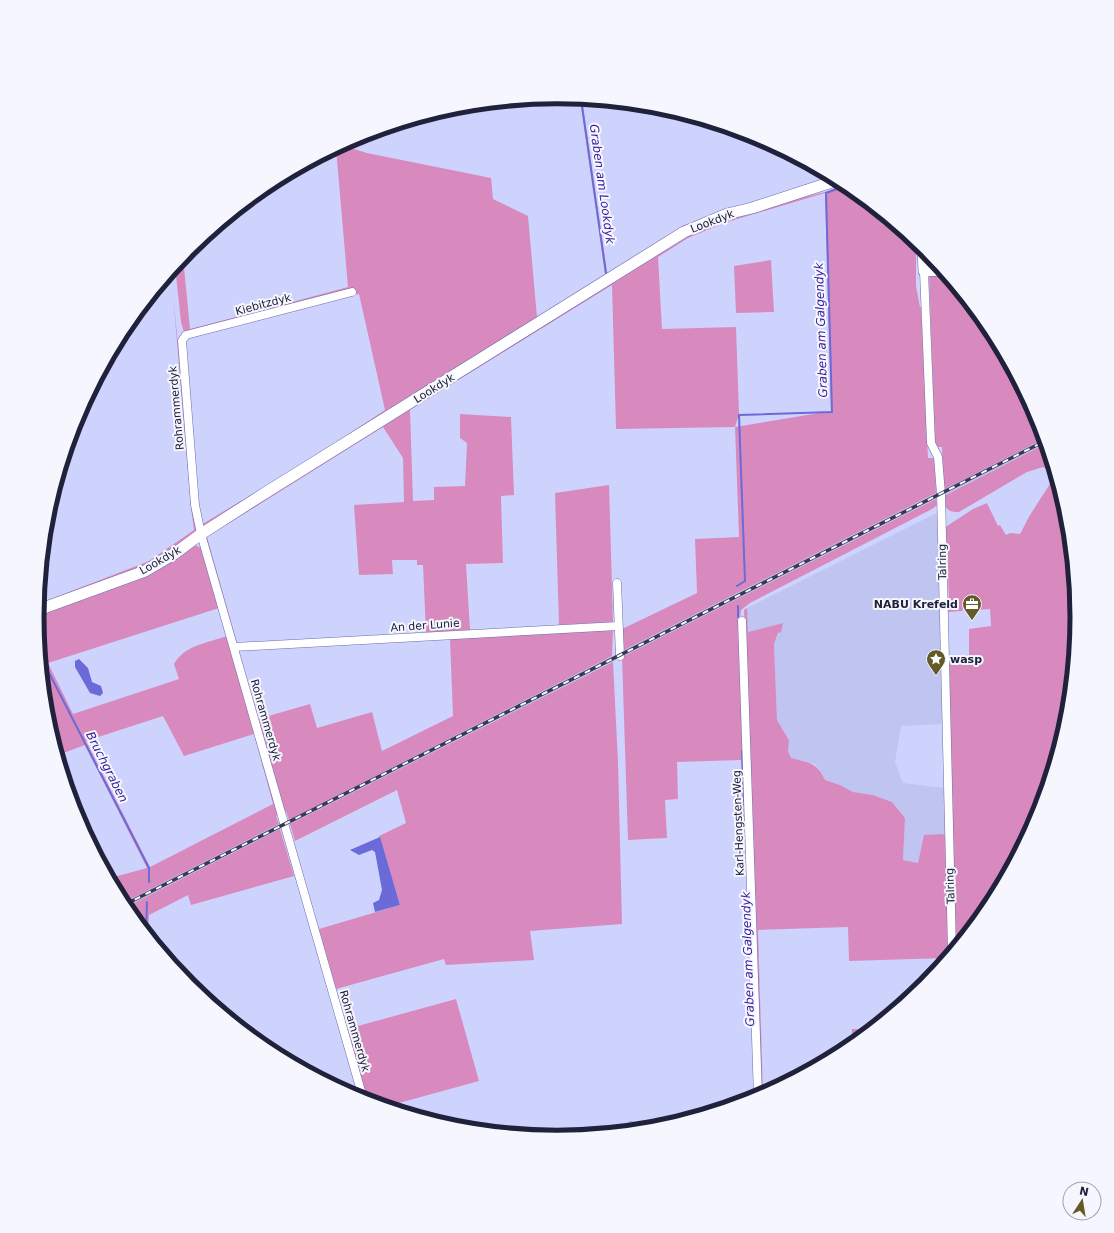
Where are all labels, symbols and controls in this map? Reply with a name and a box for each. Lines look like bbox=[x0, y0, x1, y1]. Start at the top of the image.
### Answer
water label: Graben am Lookdyk bbox=[587, 123, 617, 246]
street label: Lookdyk bbox=[689, 207, 736, 236]
water label: Graben am Galgendyk bbox=[812, 261, 830, 398]
street label: Kiebitzdyk bbox=[234, 291, 293, 318]
street label: Rohrammerdyk bbox=[166, 365, 187, 451]
street label: Lookdyk bbox=[411, 370, 458, 406]
street label: Lookdyk bbox=[137, 543, 184, 577]
street label: Talring bbox=[936, 544, 949, 581]
office icon: NABU Krefeld bbox=[961, 593, 983, 621]
place label: NABU Krefeld bbox=[874, 598, 958, 611]
street label: An der Lunie bbox=[390, 617, 460, 634]
place icon: wasp bbox=[925, 648, 947, 676]
place label: wasp bbox=[950, 653, 982, 666]
street label: Rohrammerdyk bbox=[248, 678, 284, 763]
water label: Bruchgraben bbox=[83, 729, 131, 805]
street label: Karl-Hengsten-Weg bbox=[730, 770, 747, 876]
street label: Talring bbox=[943, 868, 958, 905]
water label: Graben am Galgendyk bbox=[739, 890, 757, 1027]
street label: Rohrammerdyk bbox=[337, 989, 373, 1074]
north arrow bbox=[1062, 1181, 1102, 1221]
text: N bbox=[1078, 1184, 1090, 1199]

